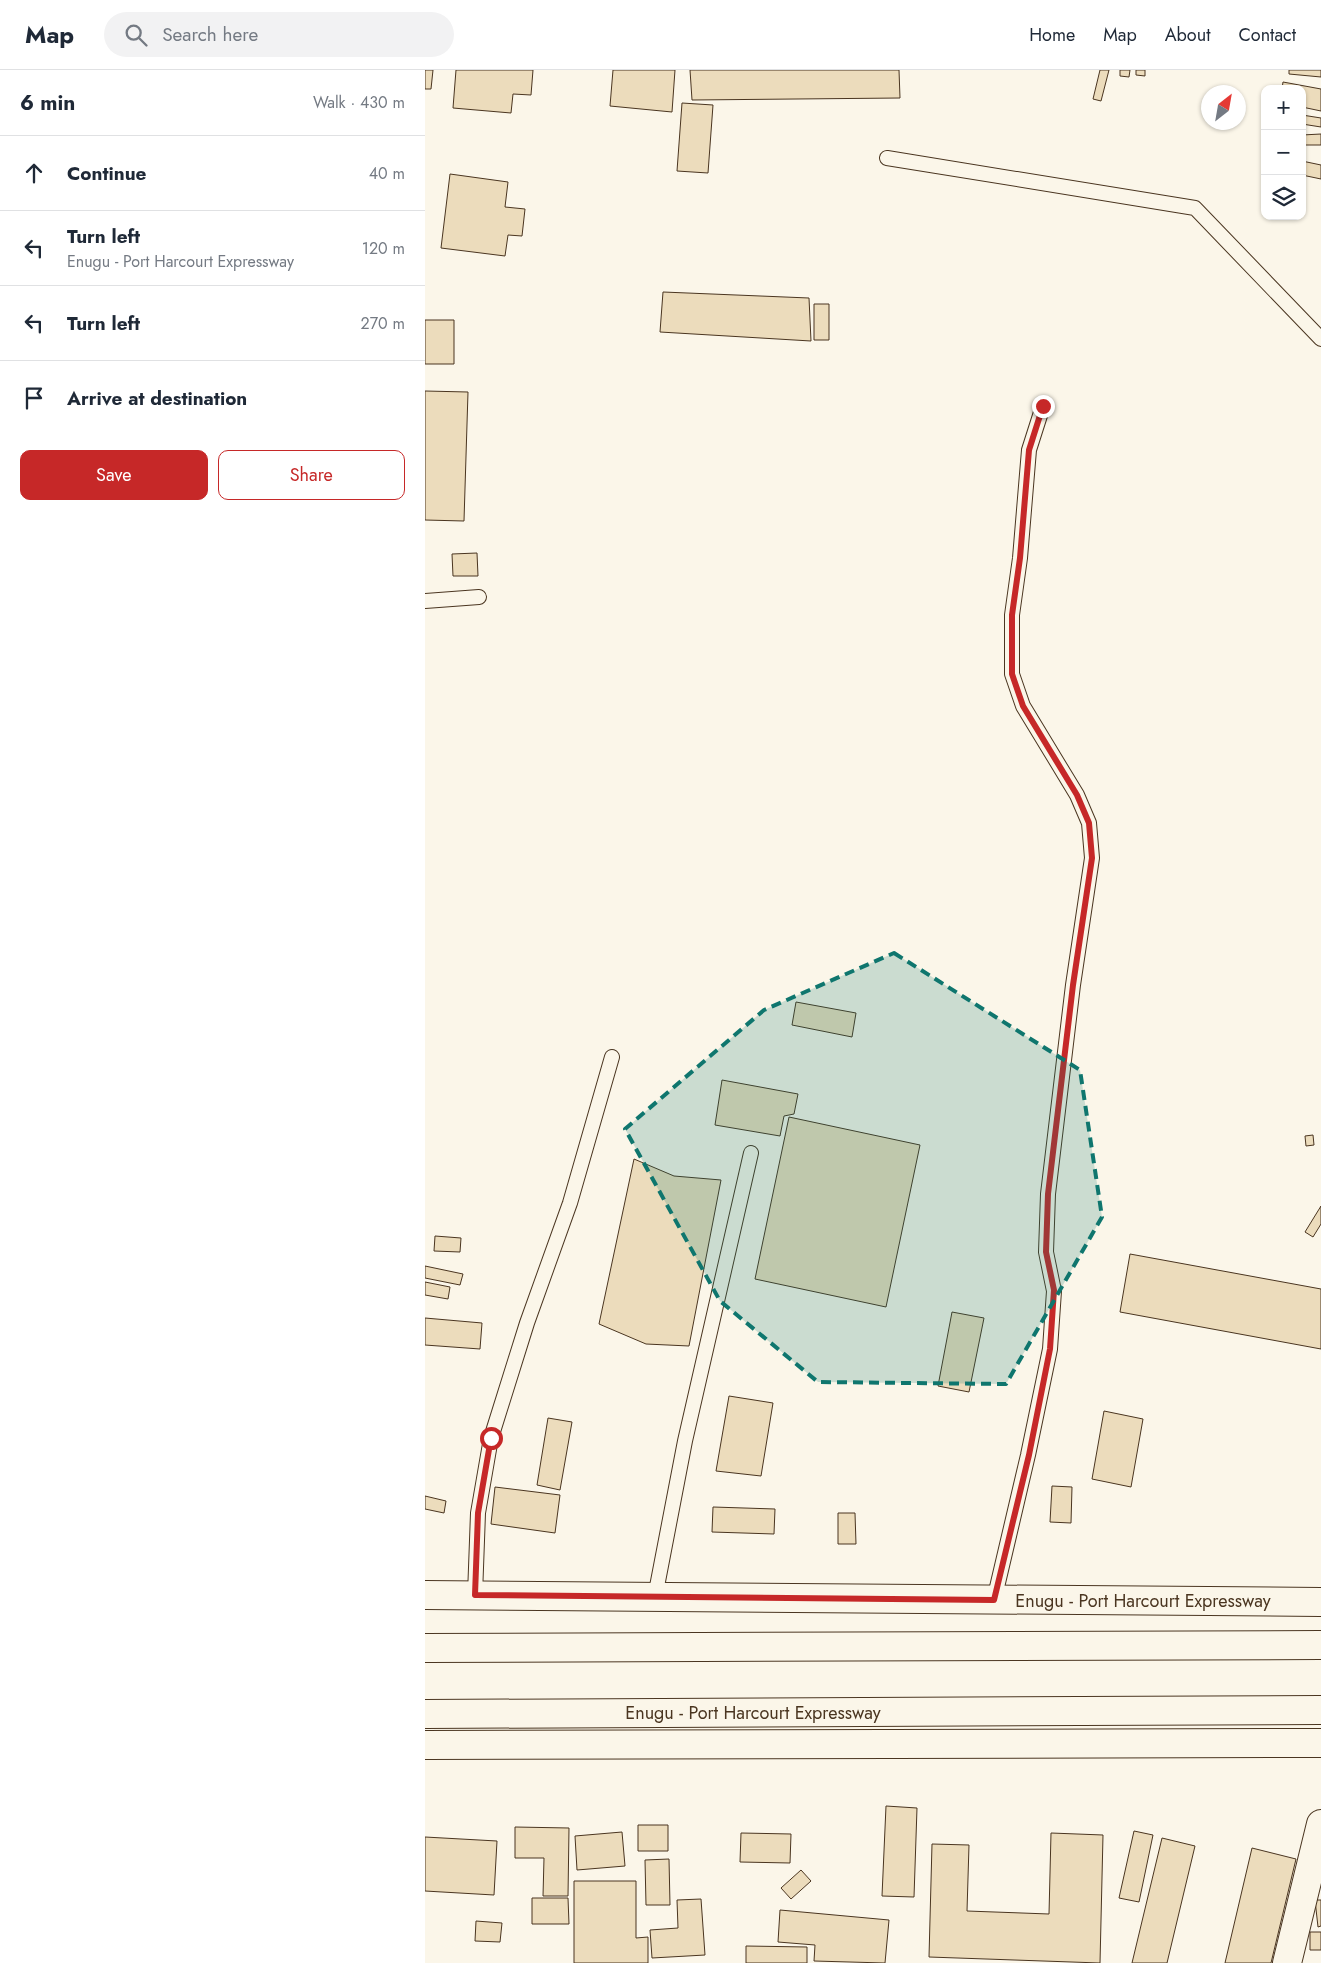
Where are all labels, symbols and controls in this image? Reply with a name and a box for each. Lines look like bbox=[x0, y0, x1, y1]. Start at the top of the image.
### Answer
search box bbox=[104, 12, 454, 57]
text: Map bbox=[25, 17, 74, 52]
icon: search bbox=[122, 21, 150, 49]
text: Search here bbox=[162, 21, 258, 48]
text: Home bbox=[1029, 22, 1075, 48]
text: Map bbox=[1103, 22, 1137, 48]
text: About bbox=[1165, 22, 1210, 48]
text: Contact bbox=[1238, 22, 1296, 48]
north arrow bbox=[1201, 85, 1246, 130]
map controls bbox=[1261, 85, 1306, 220]
button: + bbox=[1261, 85, 1306, 130]
text: 6 min bbox=[20, 88, 75, 118]
text: Walk · 430 m bbox=[313, 91, 405, 114]
button: − bbox=[1261, 130, 1306, 175]
icon: ahead bbox=[20, 159, 48, 187]
text: Continue bbox=[67, 160, 146, 187]
text: 40 m bbox=[369, 162, 405, 185]
button: layers bbox=[1261, 175, 1306, 220]
text: Turn left bbox=[67, 223, 140, 250]
icon: left bbox=[20, 234, 48, 262]
text: 120 m bbox=[362, 237, 405, 260]
text: Enugu - Port Harcourt Expressway bbox=[67, 250, 294, 273]
icon: left bbox=[20, 309, 48, 337]
text: Turn left bbox=[67, 310, 140, 337]
text: 270 m bbox=[361, 312, 405, 335]
icon: arrive bbox=[20, 384, 48, 412]
text: Arrive at destination bbox=[67, 385, 247, 412]
route end bbox=[1032, 395, 1055, 418]
button: Save bbox=[20, 450, 208, 500]
button: Share bbox=[218, 450, 405, 500]
route start bbox=[480, 1427, 503, 1450]
street label: Enugu - Port Harcourt Expressway bbox=[1015, 1588, 1271, 1614]
street label: Enugu - Port Harcourt Expressway bbox=[625, 1700, 881, 1726]

